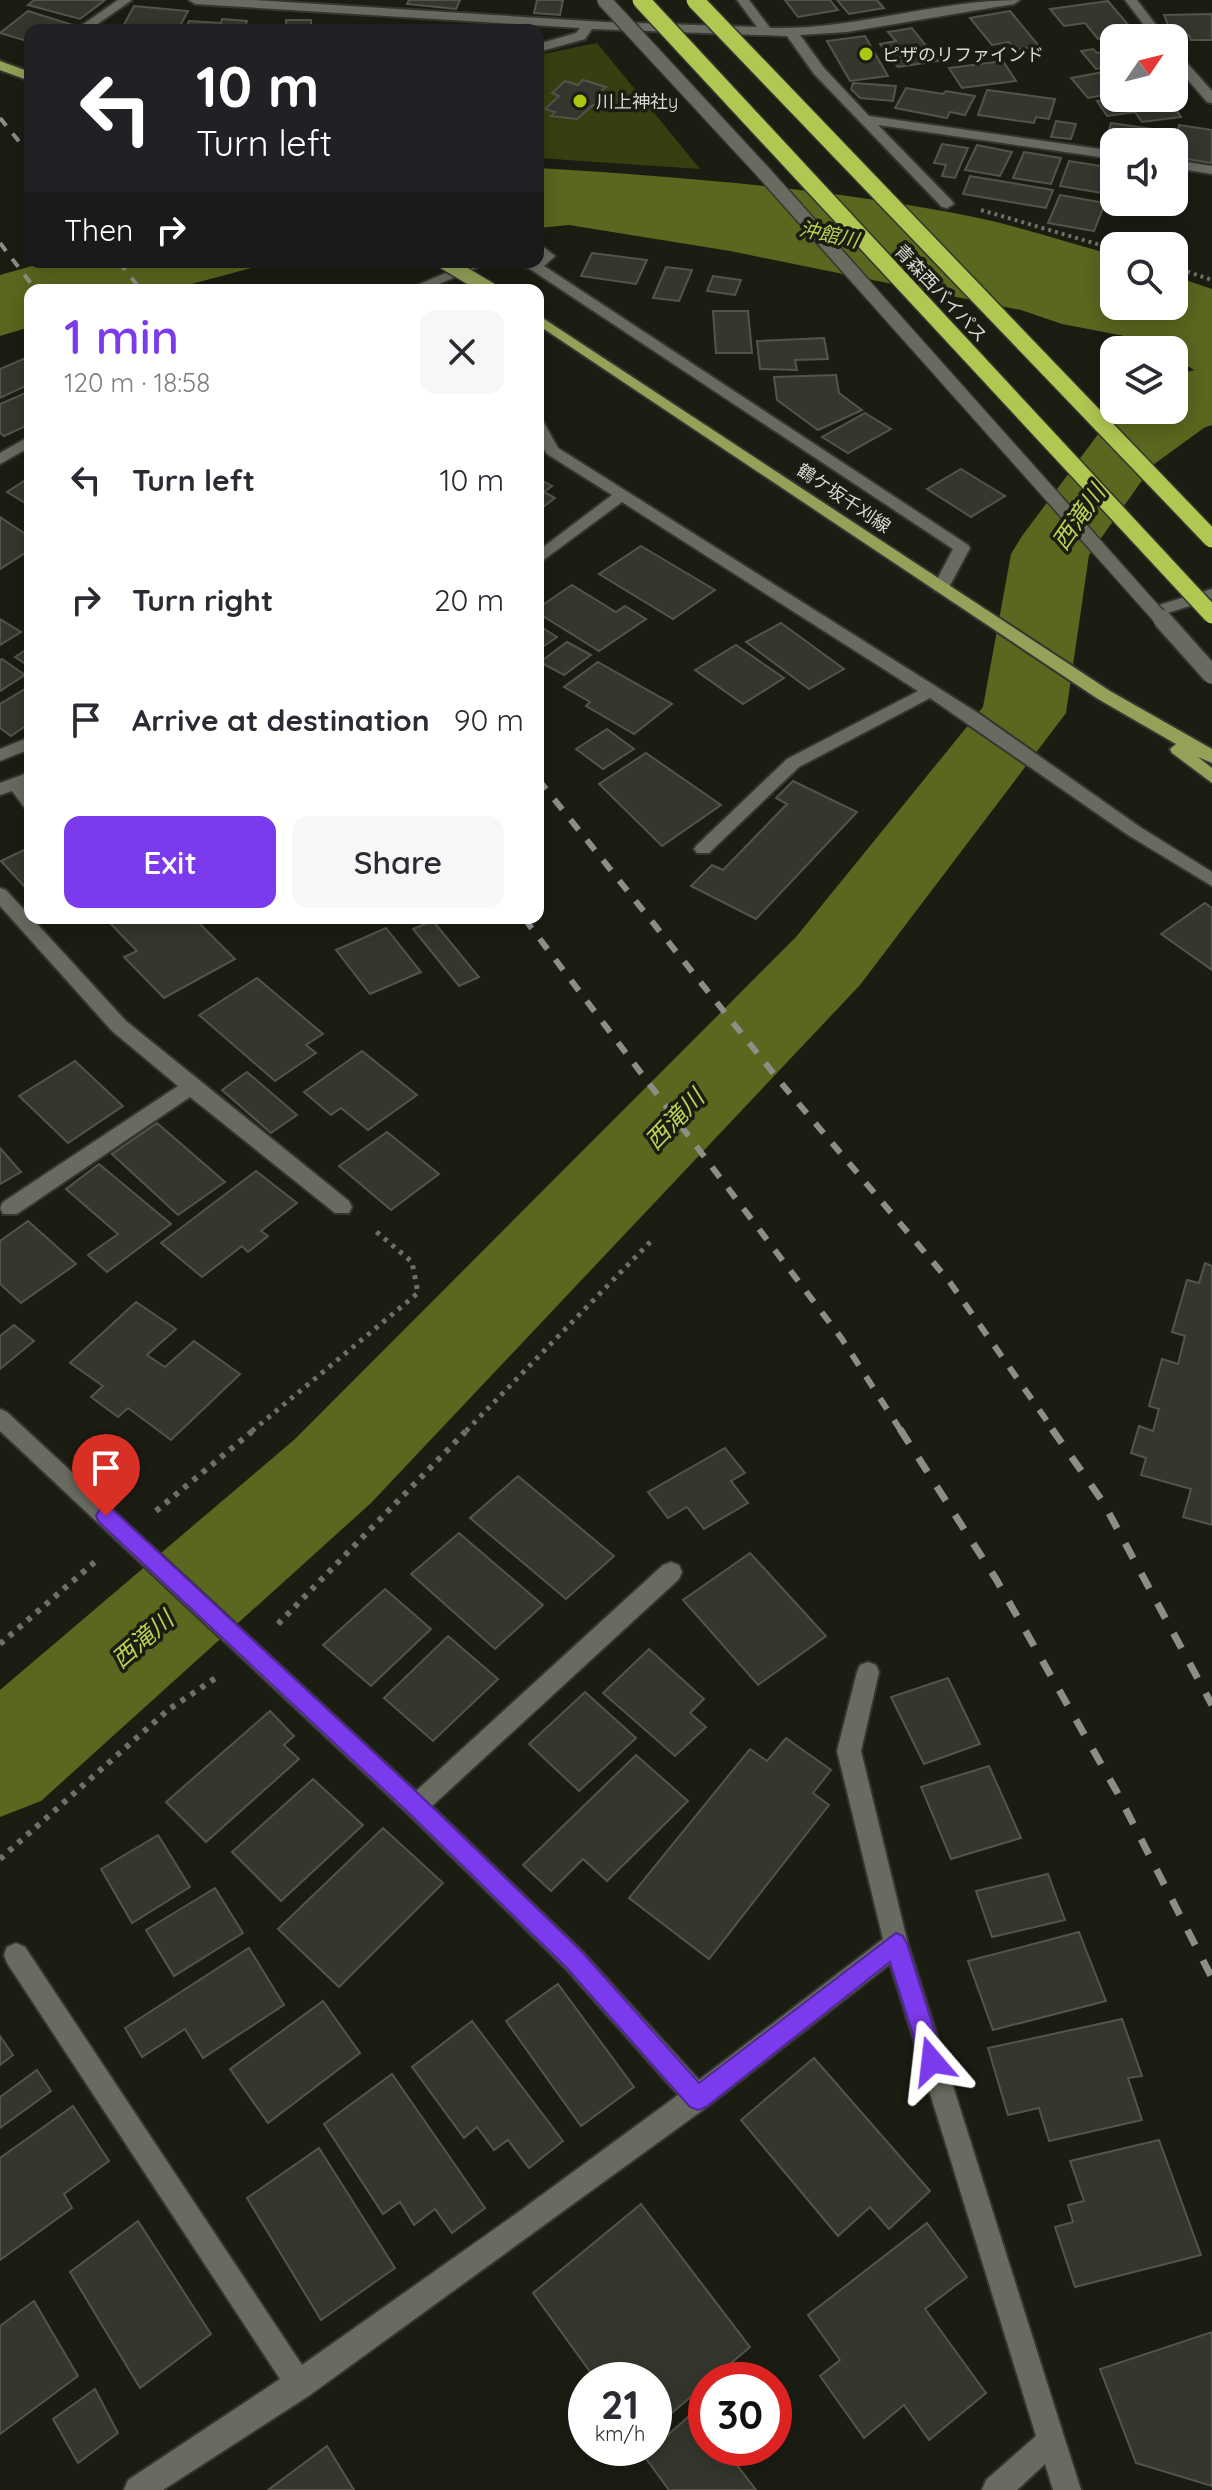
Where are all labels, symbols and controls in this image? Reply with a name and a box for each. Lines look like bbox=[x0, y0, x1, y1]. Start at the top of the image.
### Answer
north arrow bbox=[1100, 24, 1188, 112]
map controls bbox=[1100, 24, 1188, 424]
place label: ピザのリファインド bbox=[882, 43, 1044, 66]
marker: ピザのリファインド bbox=[857, 45, 875, 63]
text: 10 m bbox=[196, 51, 319, 121]
icon: left bbox=[64, 56, 168, 160]
place label: 川上神社y bbox=[596, 90, 678, 113]
marker: 川上神社y bbox=[571, 92, 589, 110]
text: Turn left bbox=[196, 120, 332, 165]
button: sound bbox=[1100, 128, 1188, 216]
icon: right bbox=[149, 208, 193, 252]
text: Then bbox=[64, 211, 133, 249]
water label: 沖館川 bbox=[797, 216, 863, 253]
button: search bbox=[1100, 232, 1188, 320]
street label: 青森西バイパス bbox=[890, 239, 992, 347]
text: 1 min bbox=[64, 306, 179, 366]
button: close bbox=[420, 310, 504, 394]
button: layers bbox=[1100, 336, 1188, 424]
text: 120 m · 18:58 bbox=[64, 366, 210, 399]
icon: left bbox=[64, 458, 108, 502]
street label: 鶴ケ坂千刈線 bbox=[793, 458, 895, 538]
text: Turn left bbox=[132, 461, 255, 499]
text: 10 m bbox=[440, 461, 504, 499]
water label: 西滝川 bbox=[1045, 476, 1113, 555]
icon: right bbox=[64, 578, 108, 622]
text: Turn right bbox=[132, 581, 273, 619]
text: 20 m bbox=[434, 581, 504, 619]
icon: arrive bbox=[64, 698, 108, 742]
text: Arrive at destination bbox=[132, 701, 430, 739]
text: 90 m bbox=[454, 701, 524, 739]
button: Exit bbox=[64, 816, 276, 908]
button: Share bbox=[292, 816, 504, 908]
water label: 西滝川 bbox=[638, 1081, 712, 1155]
pin bbox=[72, 1434, 140, 1516]
icon: arrive bbox=[84, 1446, 128, 1490]
water label: 西滝川 bbox=[105, 1602, 181, 1674]
position arrow bbox=[890, 2019, 974, 2103]
speed limit sign: 30 bbox=[688, 2362, 792, 2466]
text: 21 bbox=[601, 2379, 639, 2429]
text: km/h bbox=[595, 2421, 645, 2446]

